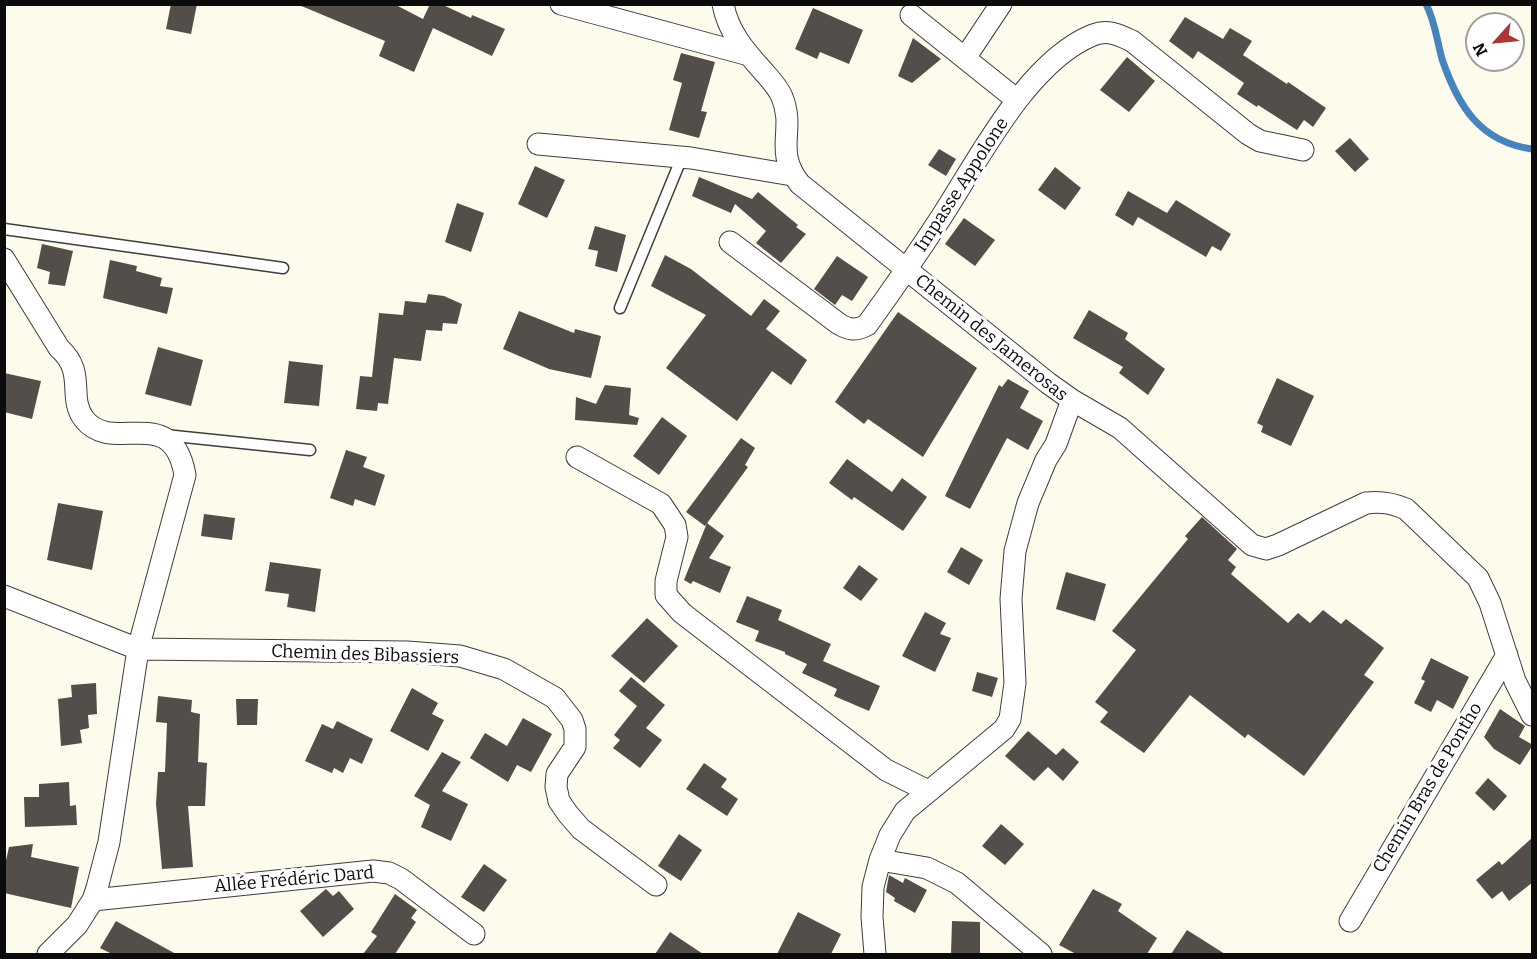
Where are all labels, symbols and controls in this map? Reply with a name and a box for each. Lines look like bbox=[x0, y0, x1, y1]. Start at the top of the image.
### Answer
north arrow bbox=[1465, 12, 1525, 72]
text: N bbox=[1469, 40, 1492, 59]
street label: Impasse Appolone bbox=[911, 114, 1013, 256]
street label: Chemin des Jamerosas bbox=[910, 270, 1072, 406]
street label: Chemin des Bibassiers bbox=[271, 641, 459, 669]
street label: Chemin Bras de Pontho bbox=[1369, 699, 1487, 877]
street label: Allée Frédéric Dard bbox=[213, 862, 375, 898]

